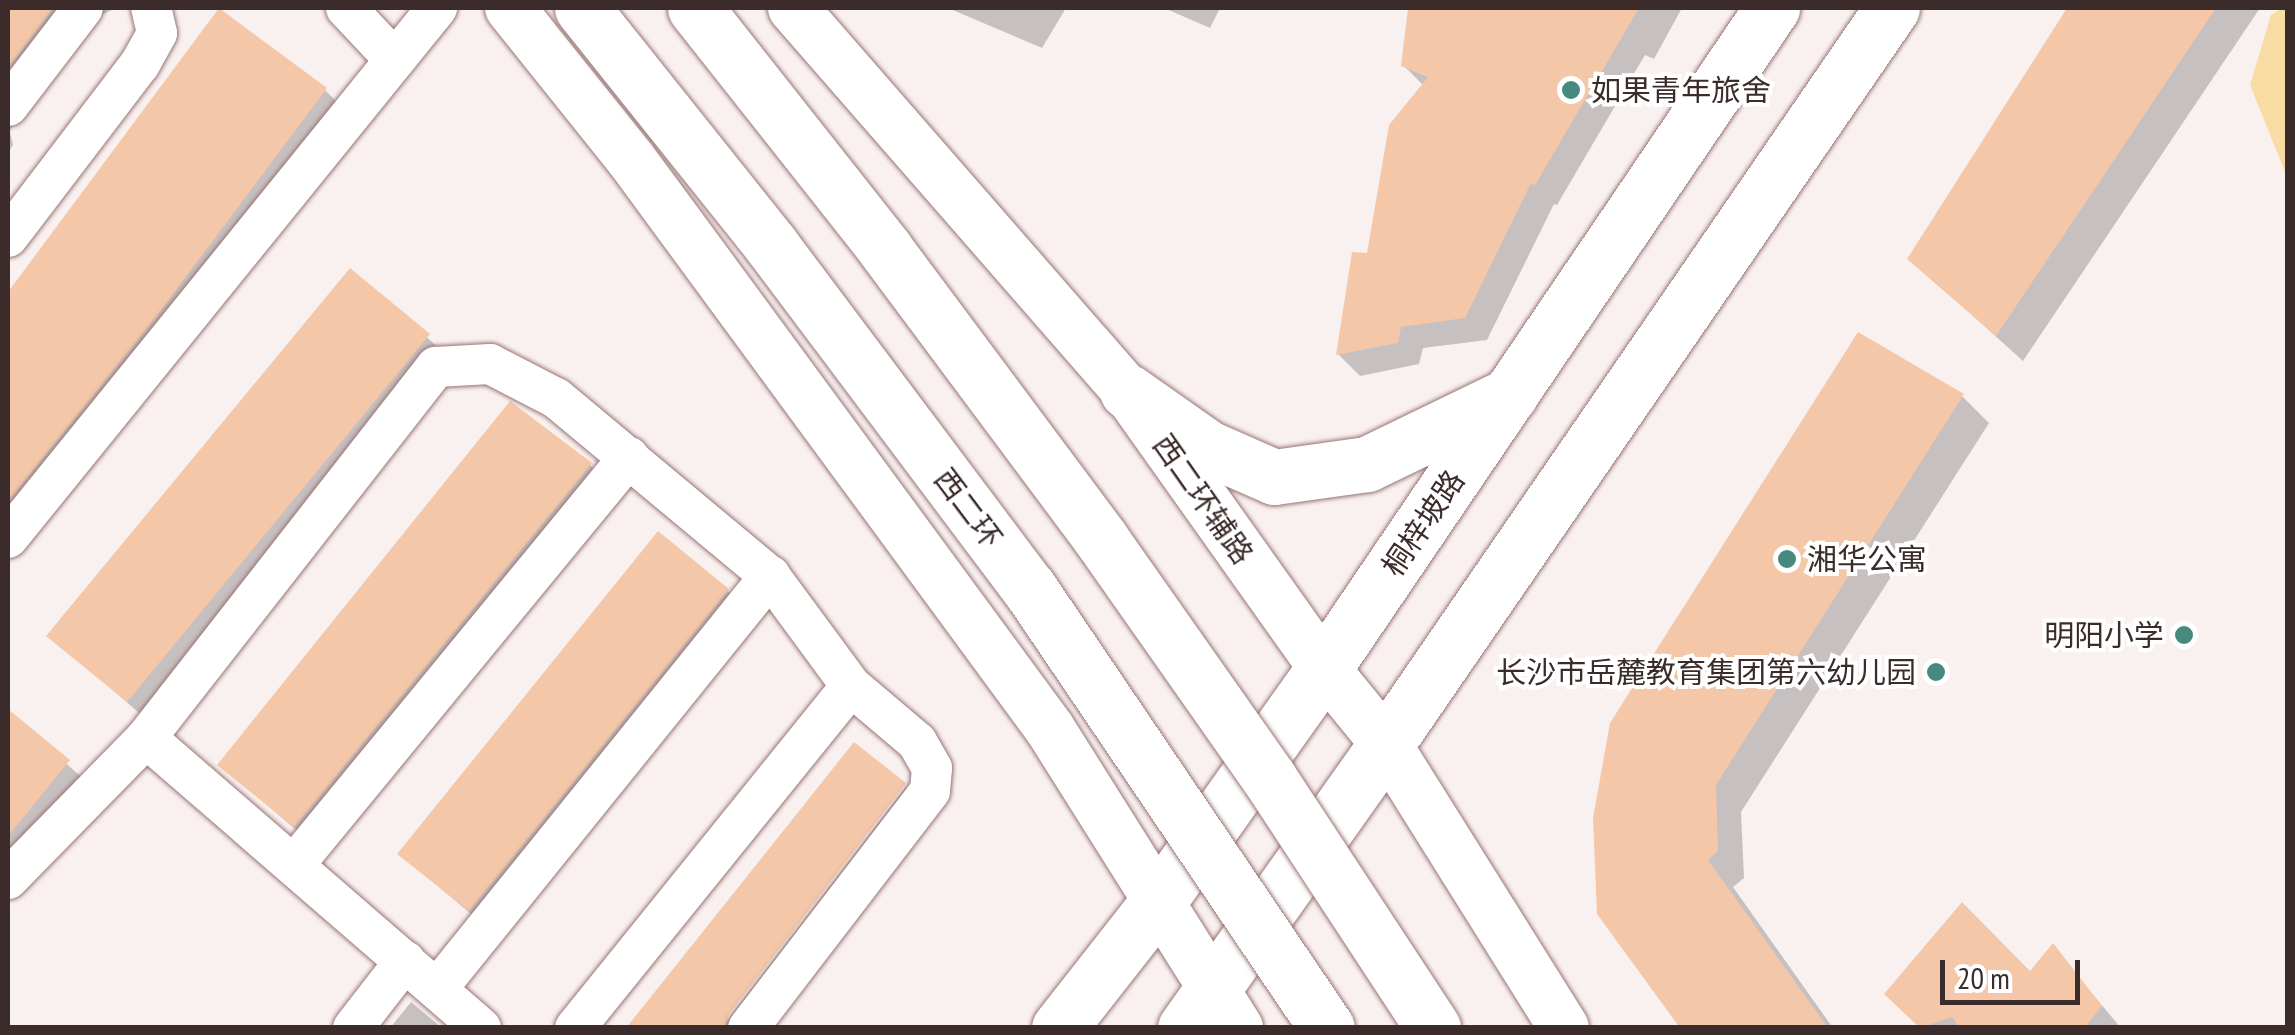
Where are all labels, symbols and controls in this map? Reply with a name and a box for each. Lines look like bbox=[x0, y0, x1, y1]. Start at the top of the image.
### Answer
place label: 如果青年旅舍 bbox=[1591, 72, 1771, 108]
marker: 如果青年旅舍 bbox=[1560, 79, 1582, 101]
street label: 西二环辅路 bbox=[1145, 427, 1261, 571]
street label: 西二环 bbox=[927, 461, 1009, 555]
street label: 桐梓坡路 bbox=[1375, 463, 1471, 583]
place label: 湘华公寓 bbox=[1807, 541, 1927, 577]
marker: 湘华公寓 bbox=[1776, 548, 1798, 570]
place label: 明阳小学 bbox=[2044, 617, 2164, 653]
marker: 明阳小学 bbox=[2173, 624, 2195, 646]
place label: 长沙市岳麓教育集团第六幼儿园 bbox=[1496, 654, 1916, 690]
marker: 长沙市岳麓教育集团第六幼儿园 bbox=[1925, 661, 1947, 683]
scale bar bbox=[1945, 940, 2085, 1002]
text: 20 m bbox=[1957, 958, 2010, 997]

